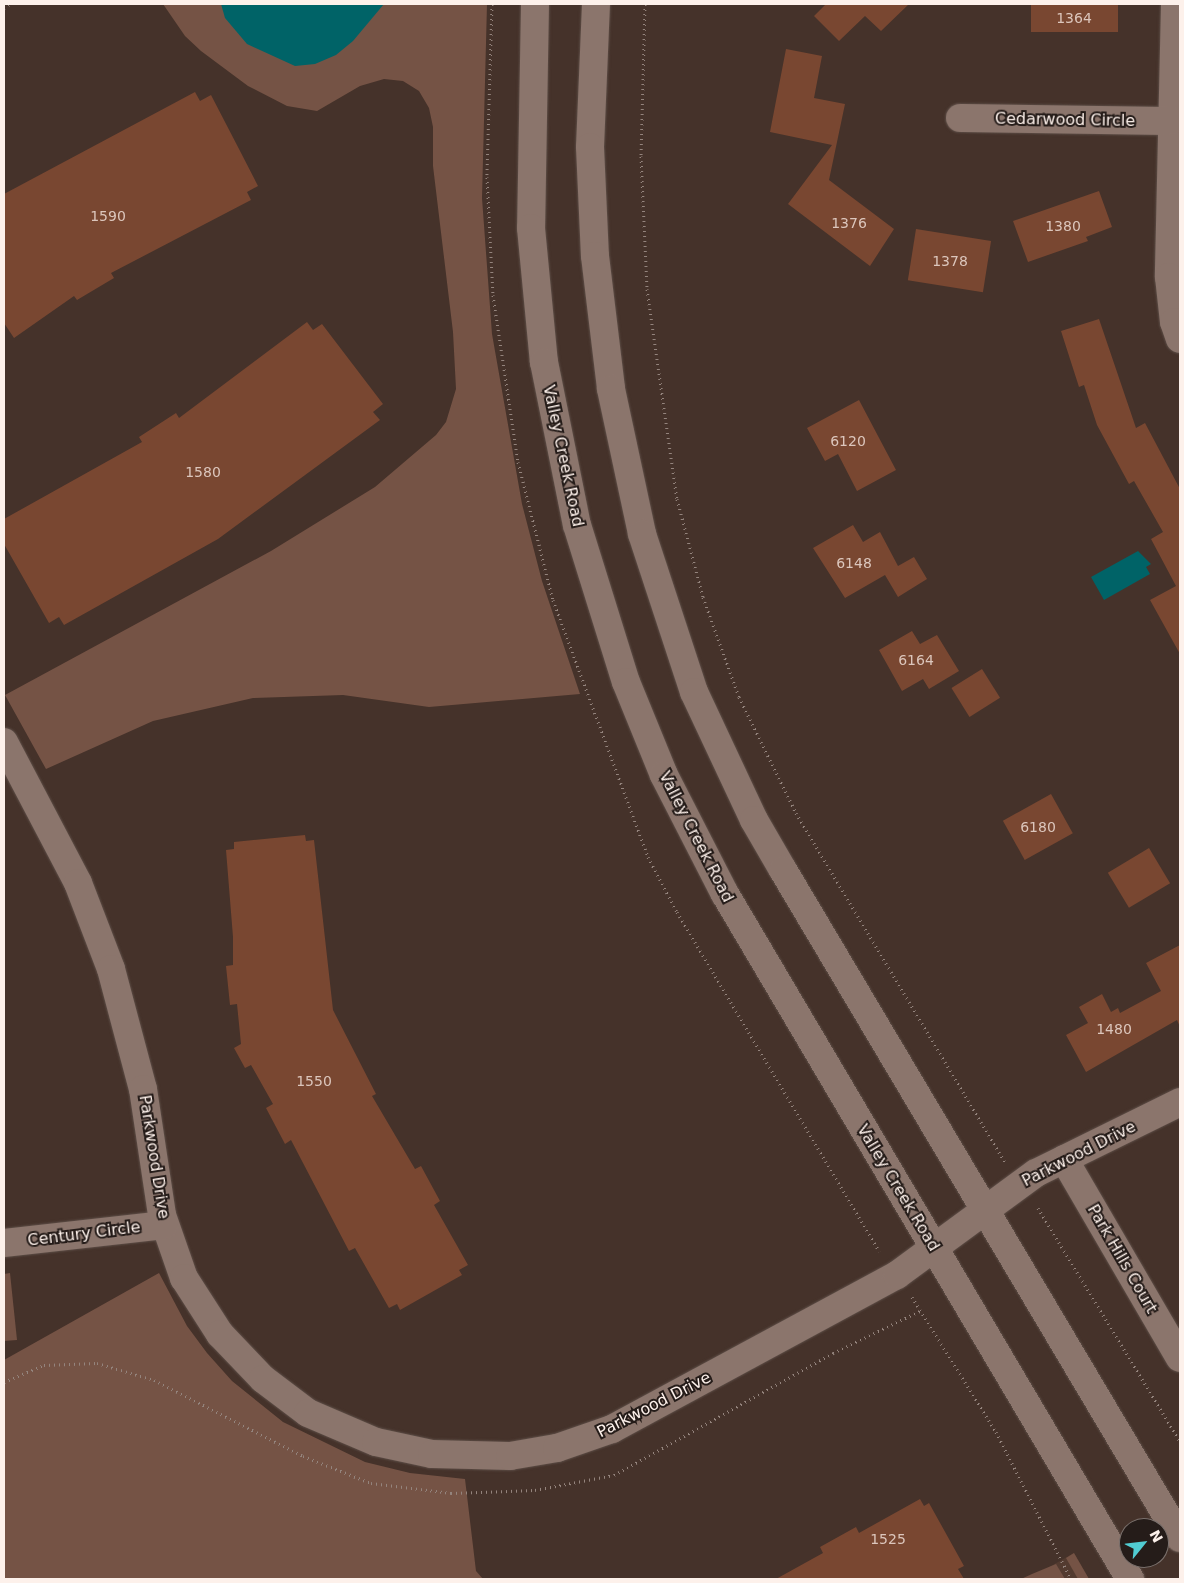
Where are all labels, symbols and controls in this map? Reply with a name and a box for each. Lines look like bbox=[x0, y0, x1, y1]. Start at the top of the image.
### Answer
house number: 1364 bbox=[1056, 10, 1092, 26]
street label: Cedarwood Circle bbox=[995, 109, 1135, 131]
house number: 1590 bbox=[90, 208, 126, 224]
house number: 1376 bbox=[831, 215, 867, 231]
house number: 1380 bbox=[1045, 218, 1081, 234]
house number: 1378 bbox=[932, 253, 968, 269]
street label: Valley Creek Road bbox=[539, 383, 587, 529]
house number: 6120 bbox=[830, 433, 866, 449]
house number: 1580 bbox=[185, 464, 221, 480]
house number: 6148 bbox=[836, 555, 872, 571]
house number: 6164 bbox=[898, 652, 934, 668]
street label: Valley Creek Road bbox=[655, 768, 737, 906]
house number: 6180 bbox=[1020, 819, 1056, 835]
house number: 1480 bbox=[1096, 1021, 1132, 1037]
house number: 1550 bbox=[296, 1073, 332, 1089]
street label: Parkwood Drive bbox=[135, 1094, 173, 1220]
street label: Parkwood Drive bbox=[1019, 1117, 1139, 1191]
street label: Valley Creek Road bbox=[853, 1121, 943, 1255]
street label: Park Hills Court bbox=[1083, 1201, 1161, 1317]
street label: Century Circle bbox=[26, 1218, 142, 1250]
street label: Parkwood Drive bbox=[594, 1368, 714, 1442]
north arrow bbox=[1119, 1518, 1169, 1568]
text: N bbox=[1146, 1527, 1166, 1545]
house number: 1525 bbox=[870, 1531, 906, 1547]

